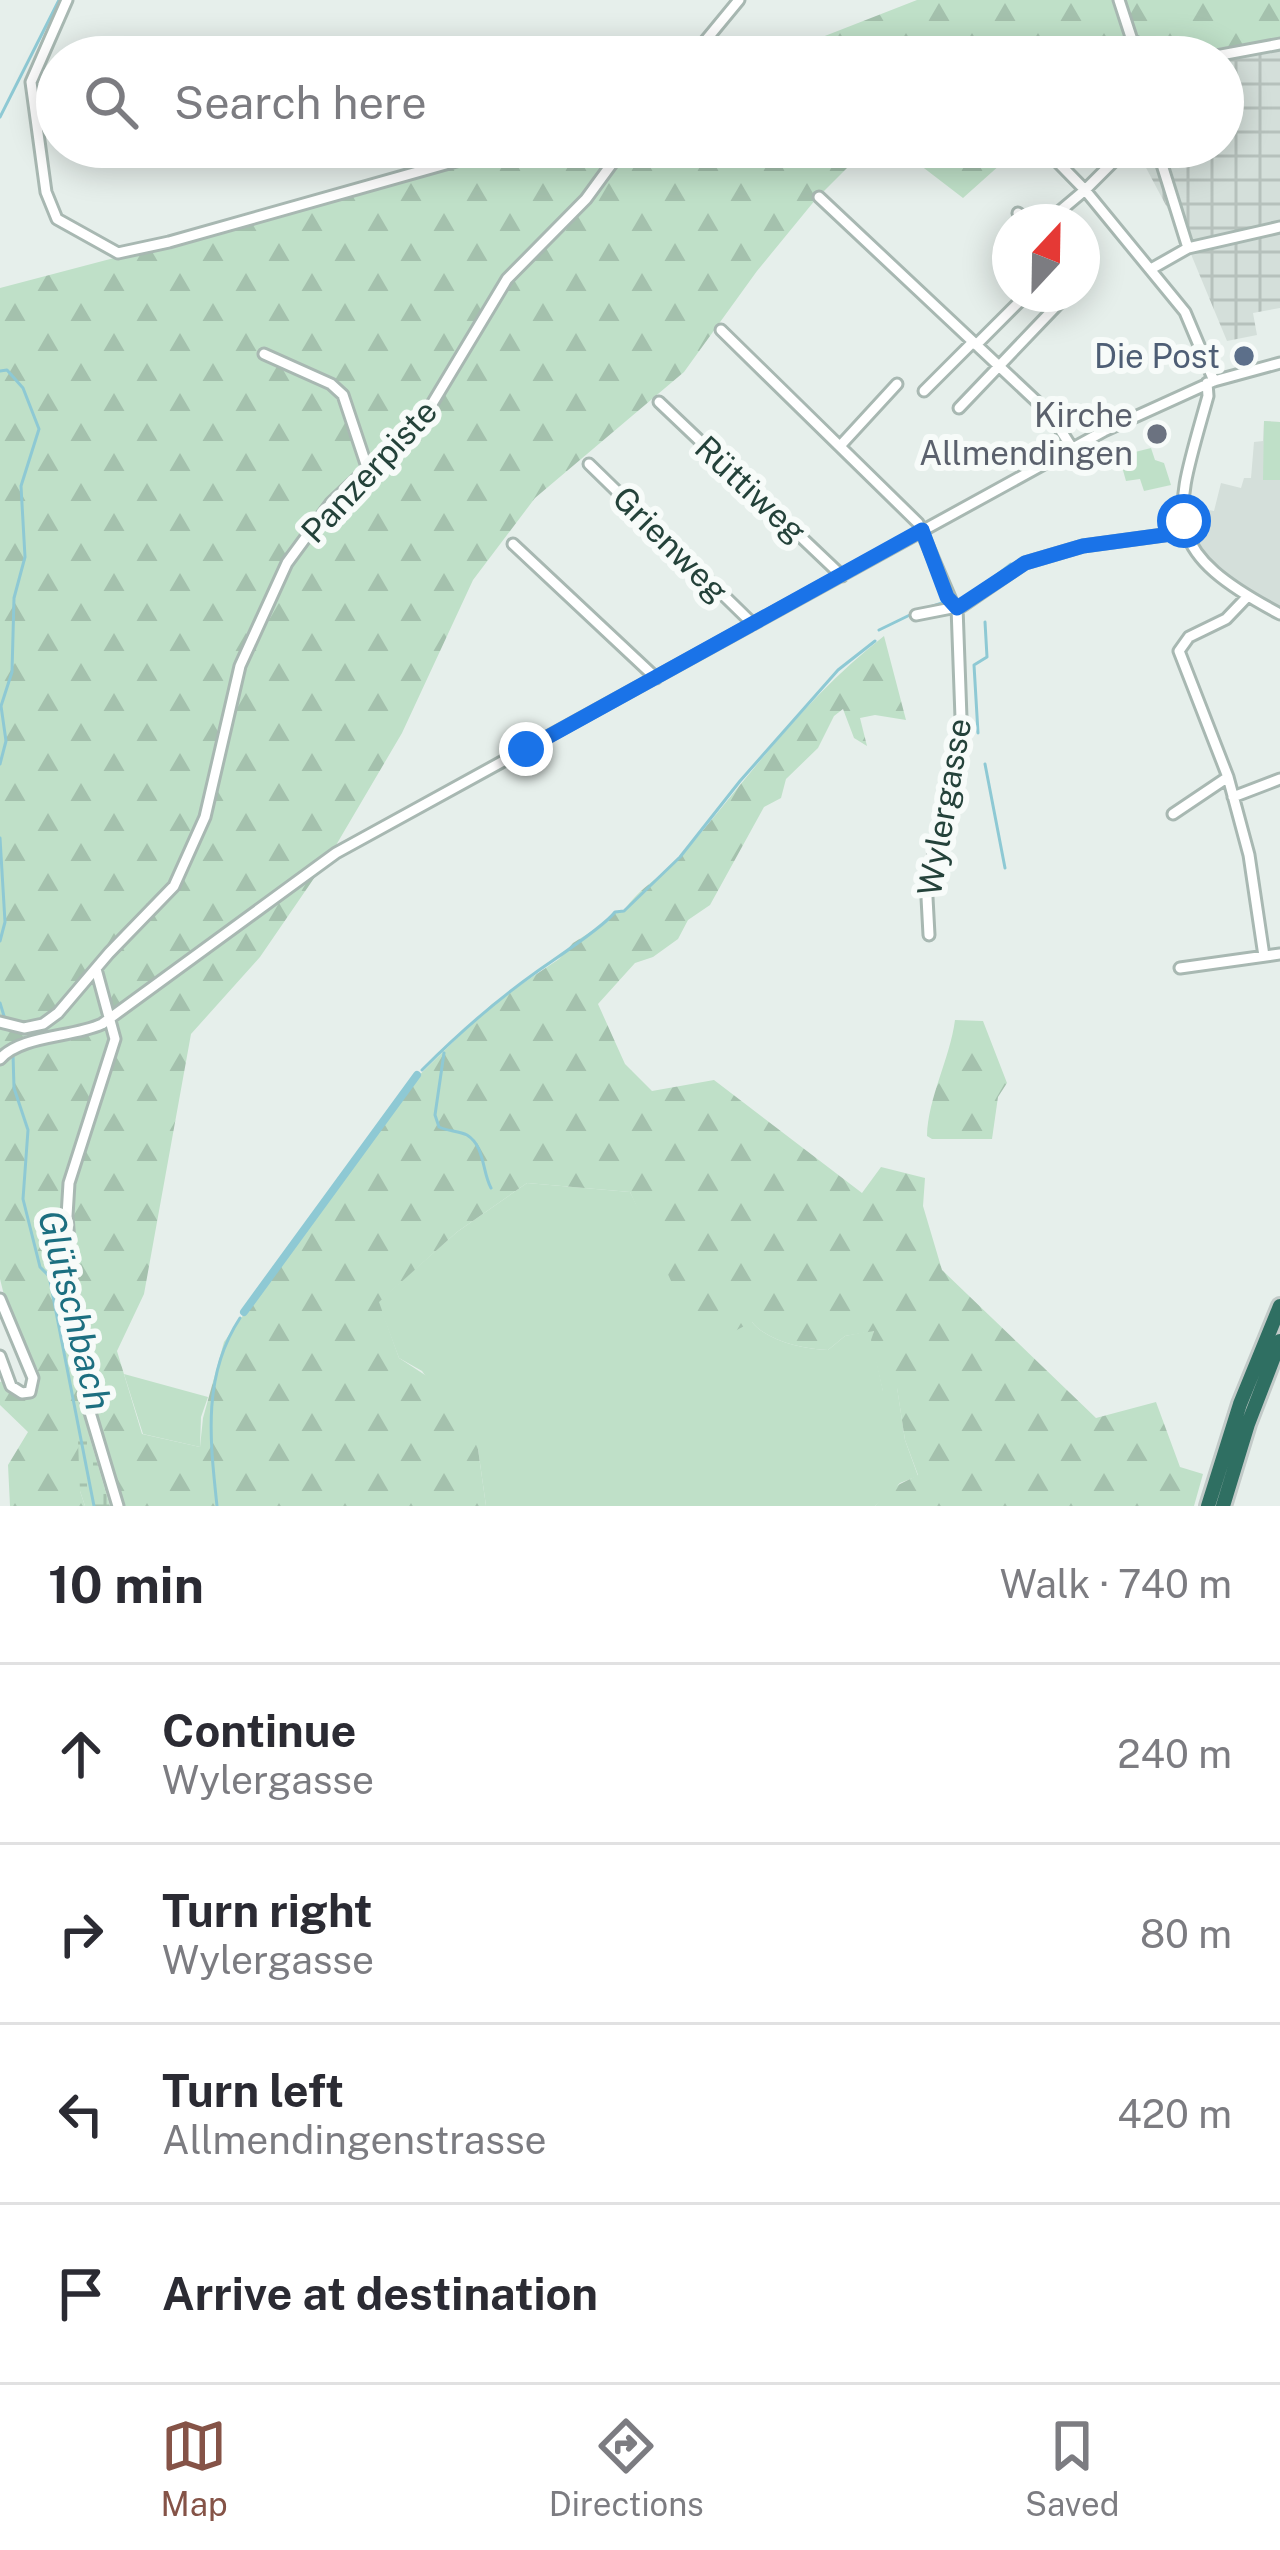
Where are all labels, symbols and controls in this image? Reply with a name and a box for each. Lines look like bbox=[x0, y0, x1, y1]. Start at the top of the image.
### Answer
search box bbox=[36, 36, 1244, 168]
icon: search bbox=[78, 69, 144, 135]
text: Search here bbox=[174, 76, 427, 129]
north arrow bbox=[992, 204, 1100, 312]
place label: Die Post bbox=[1094, 337, 1220, 375]
marker: Die Post bbox=[1231, 343, 1257, 369]
street label: Panzerpiste bbox=[294, 392, 444, 550]
place label: Kirche Allmendingen bbox=[919, 396, 1133, 472]
marker: Kirche Allmendingen bbox=[1144, 421, 1170, 447]
street label: Rüttiweg bbox=[688, 428, 814, 550]
street label: Grienweg bbox=[606, 479, 736, 609]
route start bbox=[1157, 494, 1211, 548]
street label: Wylergasse bbox=[910, 715, 978, 899]
route end bbox=[499, 722, 553, 776]
water label: Glütschbach bbox=[30, 1206, 120, 1414]
text: 10 min bbox=[48, 1555, 204, 1614]
text: Walk · 740 m bbox=[1000, 1561, 1232, 1607]
text: Continue bbox=[162, 1704, 356, 1757]
icon: ahead bbox=[48, 1721, 114, 1787]
text: 240 m bbox=[1117, 1731, 1232, 1777]
text: Wylergasse bbox=[162, 1757, 374, 1803]
text: Turn right bbox=[162, 1884, 373, 1937]
icon: right bbox=[48, 1901, 114, 1967]
text: 80 m bbox=[1140, 1911, 1232, 1957]
text: Wylergasse bbox=[162, 1937, 374, 1983]
text: Turn left bbox=[162, 2064, 344, 2117]
icon: left bbox=[48, 2081, 114, 2147]
text: 420 m bbox=[1117, 2091, 1232, 2137]
text: Allmendingenstrasse bbox=[162, 2117, 547, 2163]
icon: arrive bbox=[48, 2261, 114, 2327]
text: Arrive at destination bbox=[162, 2267, 598, 2320]
tab: Map bbox=[161, 2413, 228, 2523]
tab: Directions bbox=[549, 2413, 704, 2523]
tab: Saved bbox=[1025, 2413, 1119, 2523]

